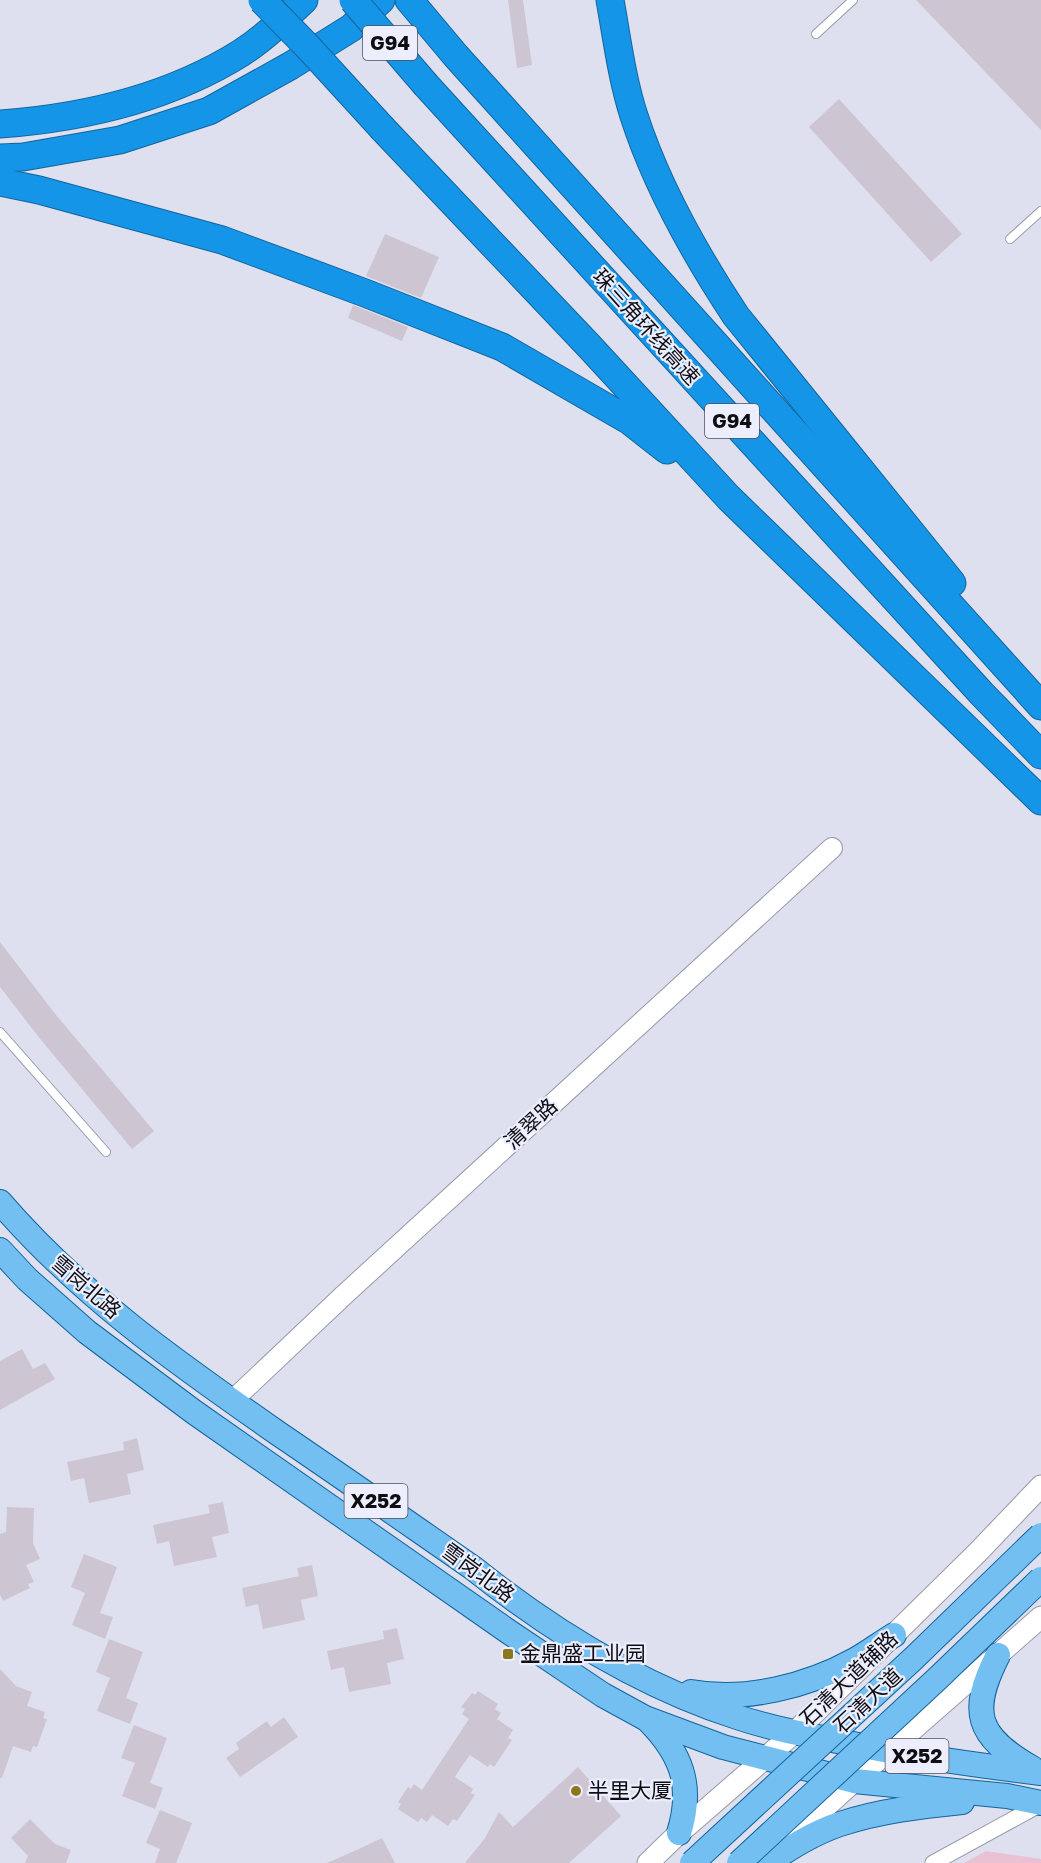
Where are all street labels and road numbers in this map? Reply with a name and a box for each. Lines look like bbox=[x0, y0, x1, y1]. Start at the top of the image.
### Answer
road number: G94 bbox=[363, 26, 417, 60]
street label: 珠三角环线高速 bbox=[588, 263, 706, 390]
road number: G94 bbox=[705, 404, 759, 438]
street label: 清翠路 bbox=[498, 1092, 562, 1154]
street label: 雪岗北路 bbox=[46, 1249, 127, 1324]
road number: X252 bbox=[344, 1484, 407, 1518]
street label: 雪岗北路 bbox=[437, 1537, 520, 1607]
street label: 石清大道辅路 bbox=[795, 1626, 903, 1732]
street label: 石清大道 bbox=[829, 1663, 907, 1739]
road number: X252 bbox=[886, 1739, 948, 1773]

